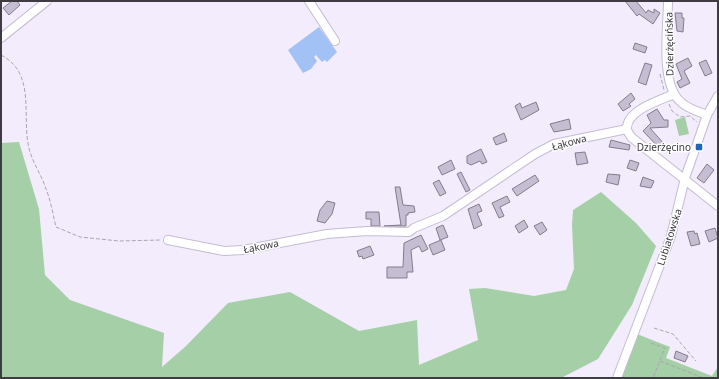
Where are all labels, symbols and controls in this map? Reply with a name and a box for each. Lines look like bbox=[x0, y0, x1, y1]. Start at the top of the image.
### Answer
street label: Dzierżęcińska bbox=[661, 12, 677, 76]
street label: Łąkowa bbox=[550, 131, 588, 153]
place label: Dzierżęcino bbox=[637, 140, 691, 154]
marker: Dzierżęcino bbox=[694, 142, 704, 152]
street label: Lubiatowska bbox=[653, 207, 685, 267]
street label: Łąkowa bbox=[242, 236, 280, 256]

